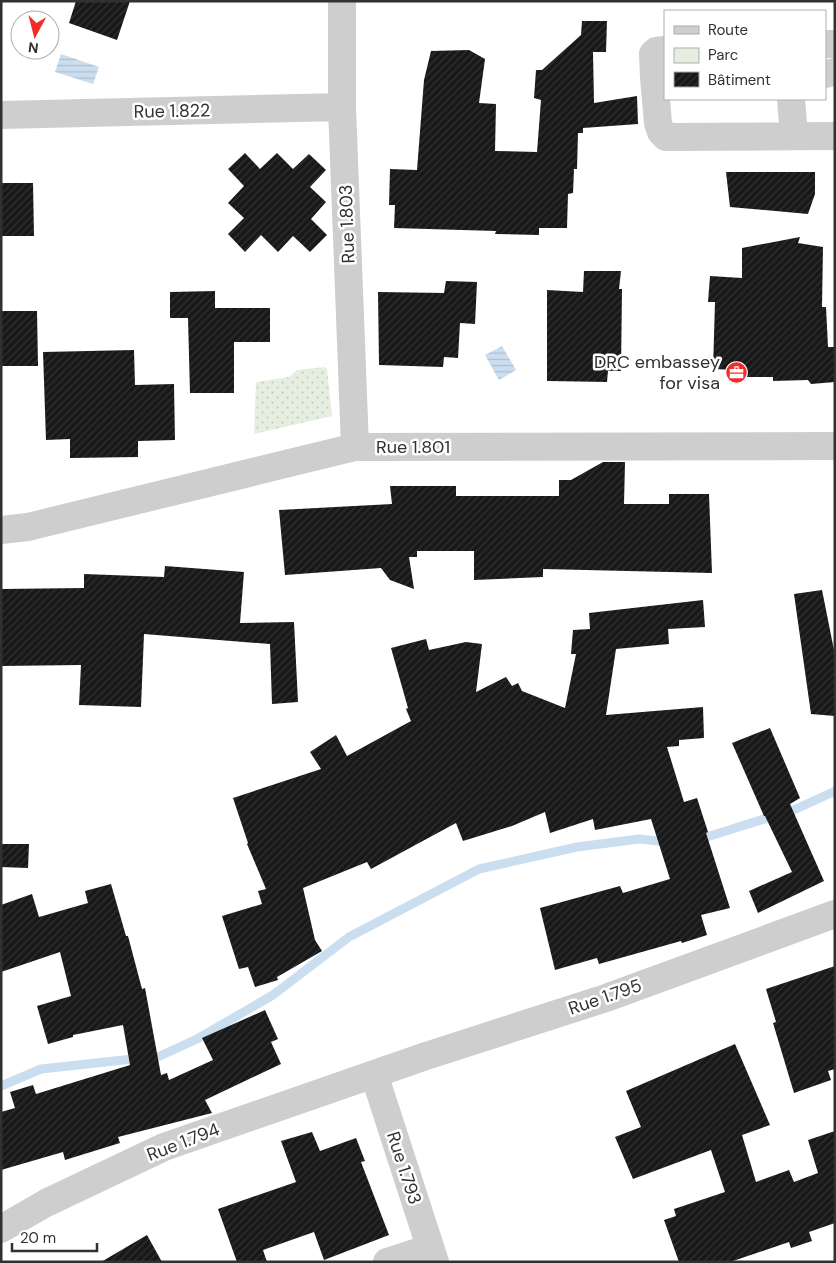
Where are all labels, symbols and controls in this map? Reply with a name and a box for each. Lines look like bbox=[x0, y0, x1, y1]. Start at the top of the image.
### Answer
north arrow bbox=[10, 10, 60, 60]
legend bbox=[664, 10, 826, 100]
text: Route bbox=[708, 20, 748, 40]
text: N bbox=[27, 38, 40, 57]
text: Parc bbox=[708, 45, 738, 65]
text: Bâtiment bbox=[708, 70, 771, 90]
street label: Rue 1.822 bbox=[134, 98, 210, 124]
street label: Rue 1.803 bbox=[334, 184, 360, 264]
place label: DRC embassey for visa bbox=[594, 350, 720, 395]
office icon: DRC embassey for visa bbox=[724, 360, 748, 384]
street label: Rue 1.801 bbox=[376, 435, 450, 459]
street label: Rue 1.795 bbox=[565, 973, 645, 1021]
street label: Rue 1.794 bbox=[143, 1117, 223, 1167]
street label: Rue 1.793 bbox=[381, 1128, 427, 1208]
scale bar bbox=[12, 1220, 98, 1252]
text: 20 m bbox=[20, 1228, 56, 1248]

